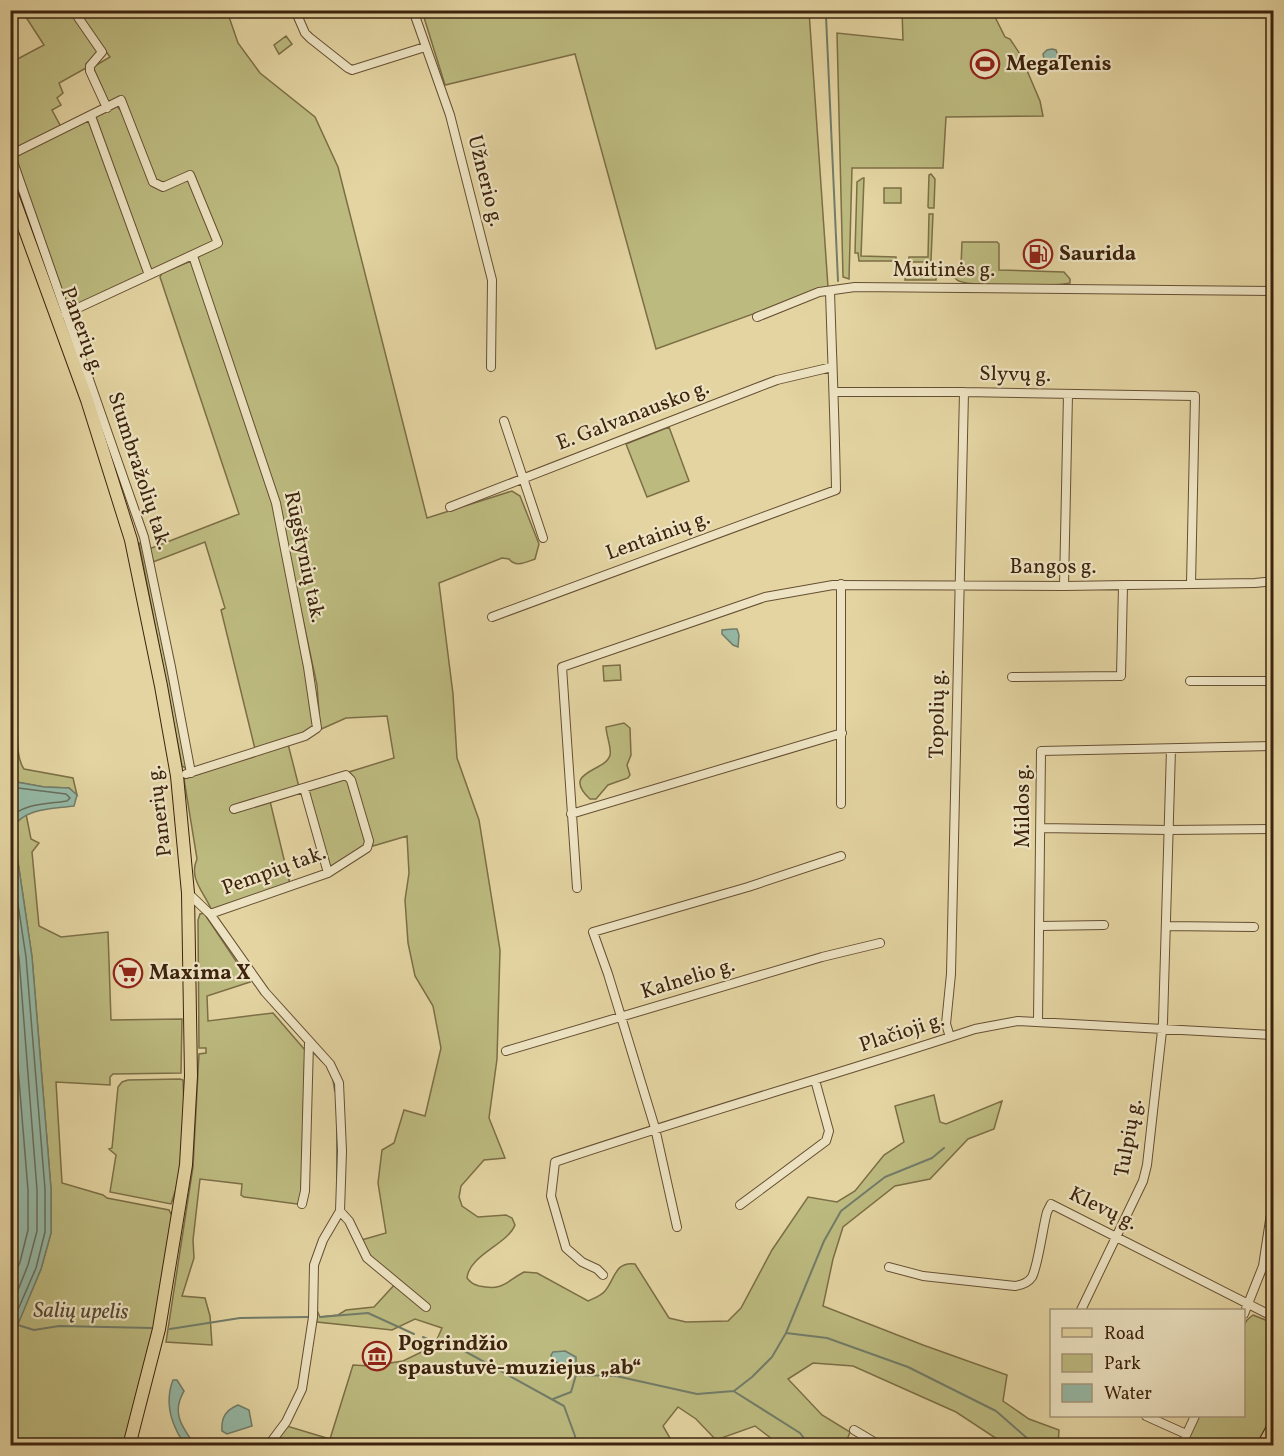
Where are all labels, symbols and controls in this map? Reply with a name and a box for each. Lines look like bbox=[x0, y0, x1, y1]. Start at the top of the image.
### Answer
sports icon: MegaTenis bbox=[969, 48, 1001, 80]
place label: MegaTenis bbox=[1006, 50, 1111, 79]
street label: Užnerio g. bbox=[460, 132, 510, 230]
fuel station icon: Saurida bbox=[1022, 238, 1054, 270]
place label: Saurida bbox=[1059, 240, 1136, 269]
street label: Muitinės g. bbox=[893, 256, 995, 285]
street label: Panerių g. bbox=[53, 283, 111, 379]
street label: Slyvų g. bbox=[979, 360, 1051, 390]
street label: E. Galvanausko g. bbox=[552, 374, 714, 458]
street label: Stumbražolių tak. bbox=[100, 388, 178, 554]
street label: Rūgštynių tak. bbox=[276, 489, 332, 625]
street label: Lentainių g. bbox=[602, 504, 714, 568]
street label: Bangos g. bbox=[1010, 553, 1096, 582]
street label: Topolių g. bbox=[923, 669, 953, 759]
street label: Panerių g. bbox=[140, 764, 180, 858]
street label: Mildos g. bbox=[1009, 764, 1038, 848]
street label: Pempių tak. bbox=[218, 839, 330, 903]
street label: Kalnelio g. bbox=[637, 951, 739, 1007]
supermarket icon: Maxima X bbox=[112, 957, 144, 989]
place label: Maxima X bbox=[149, 959, 251, 988]
street label: Plačioji g. bbox=[856, 1006, 948, 1060]
street label: Tulpių g. bbox=[1108, 1096, 1150, 1180]
street label: Klevų g. bbox=[1064, 1180, 1142, 1238]
water label: Salių upelis bbox=[33, 1296, 129, 1328]
legend bbox=[1050, 1309, 1245, 1417]
text: Road bbox=[1104, 1322, 1145, 1347]
place label: Pogrindžio spaustuvė-muziejus „ab“ bbox=[398, 1330, 642, 1383]
museum icon: Pogrindžio spaustuvė-muziejus „ab“ bbox=[361, 1340, 393, 1372]
text: Park bbox=[1104, 1352, 1141, 1377]
text: Water bbox=[1104, 1382, 1152, 1407]

